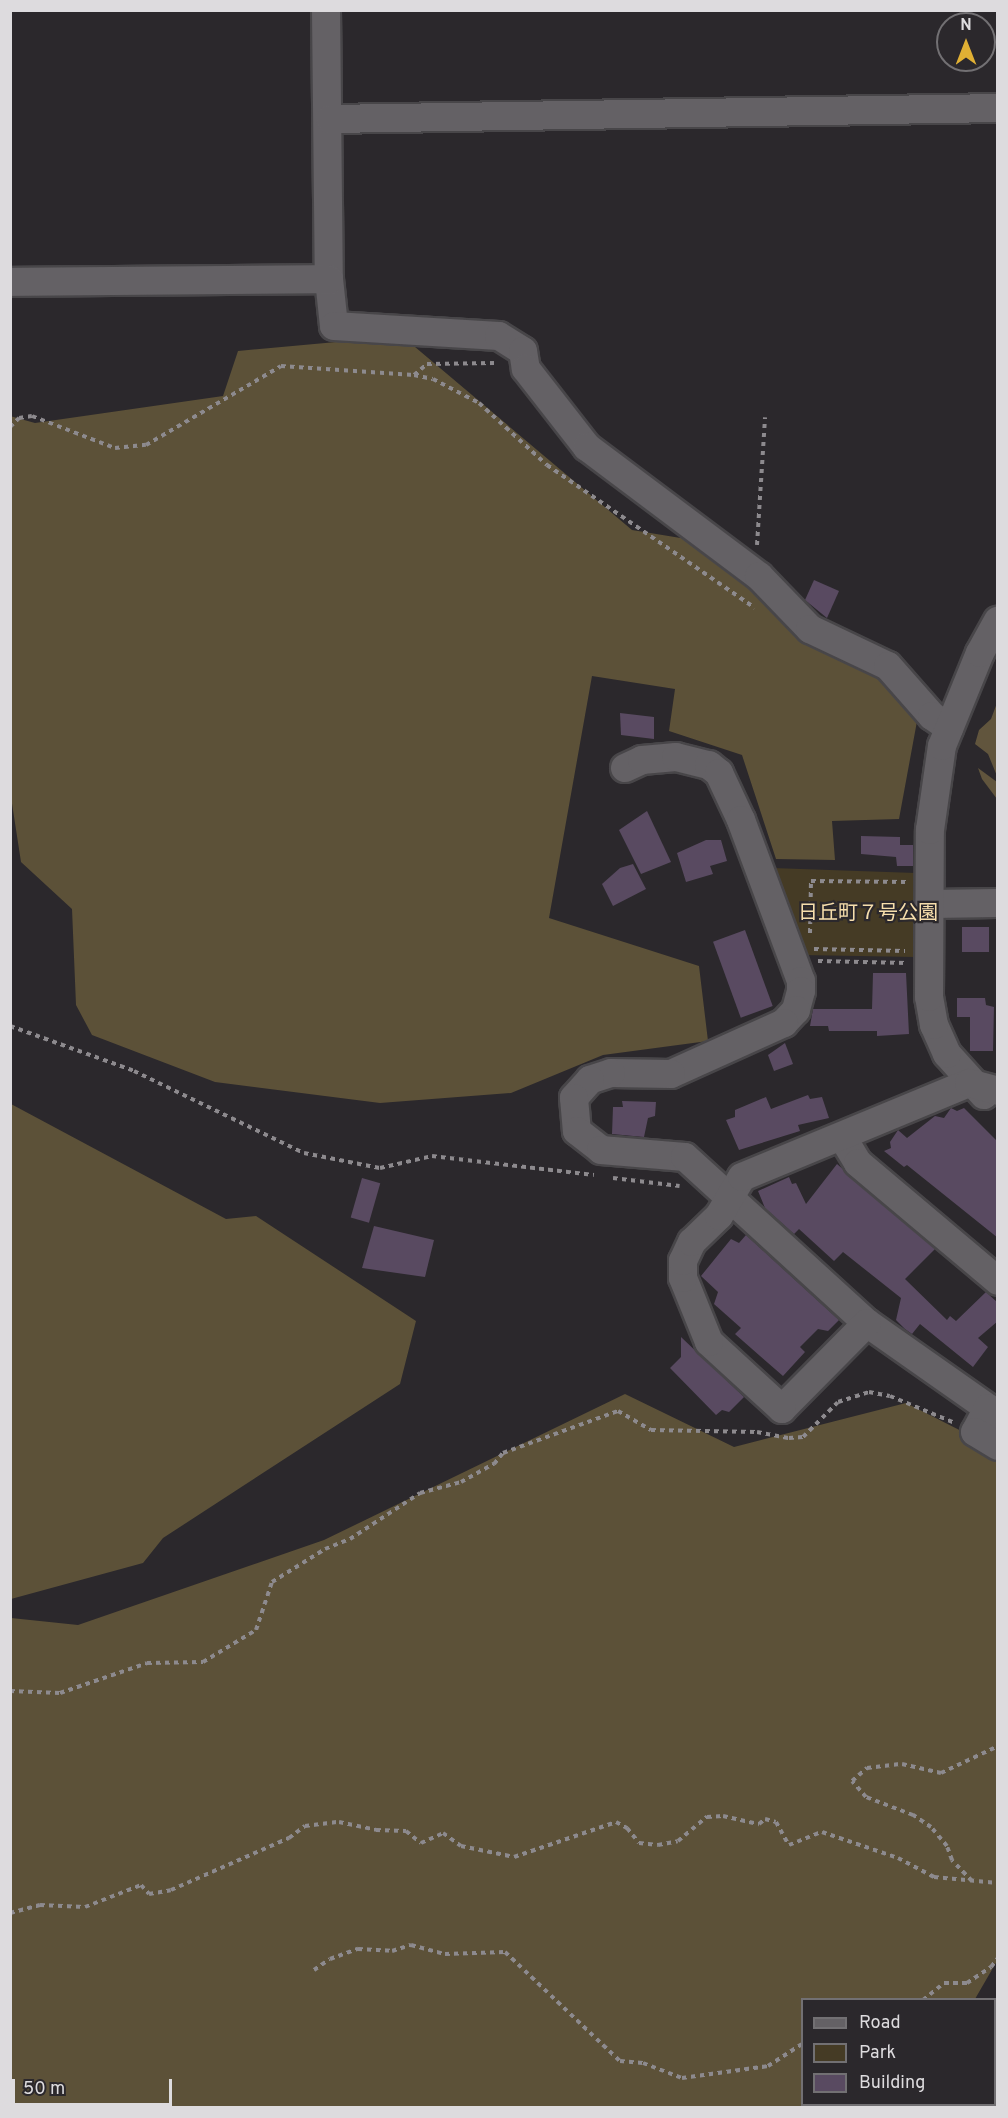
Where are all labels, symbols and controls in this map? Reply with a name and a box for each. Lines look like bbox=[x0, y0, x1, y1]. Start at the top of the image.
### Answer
north arrow bbox=[936, 12, 996, 72]
text: N bbox=[960, 16, 972, 36]
park label: 日丘町７号公園 bbox=[798, 902, 938, 926]
legend bbox=[801, 1998, 996, 2106]
text: Road bbox=[859, 2012, 901, 2035]
text: Park bbox=[859, 2042, 896, 2065]
scale bar bbox=[15, 2067, 176, 2105]
text: Building bbox=[859, 2072, 925, 2095]
text: 50 m bbox=[23, 2078, 65, 2101]

